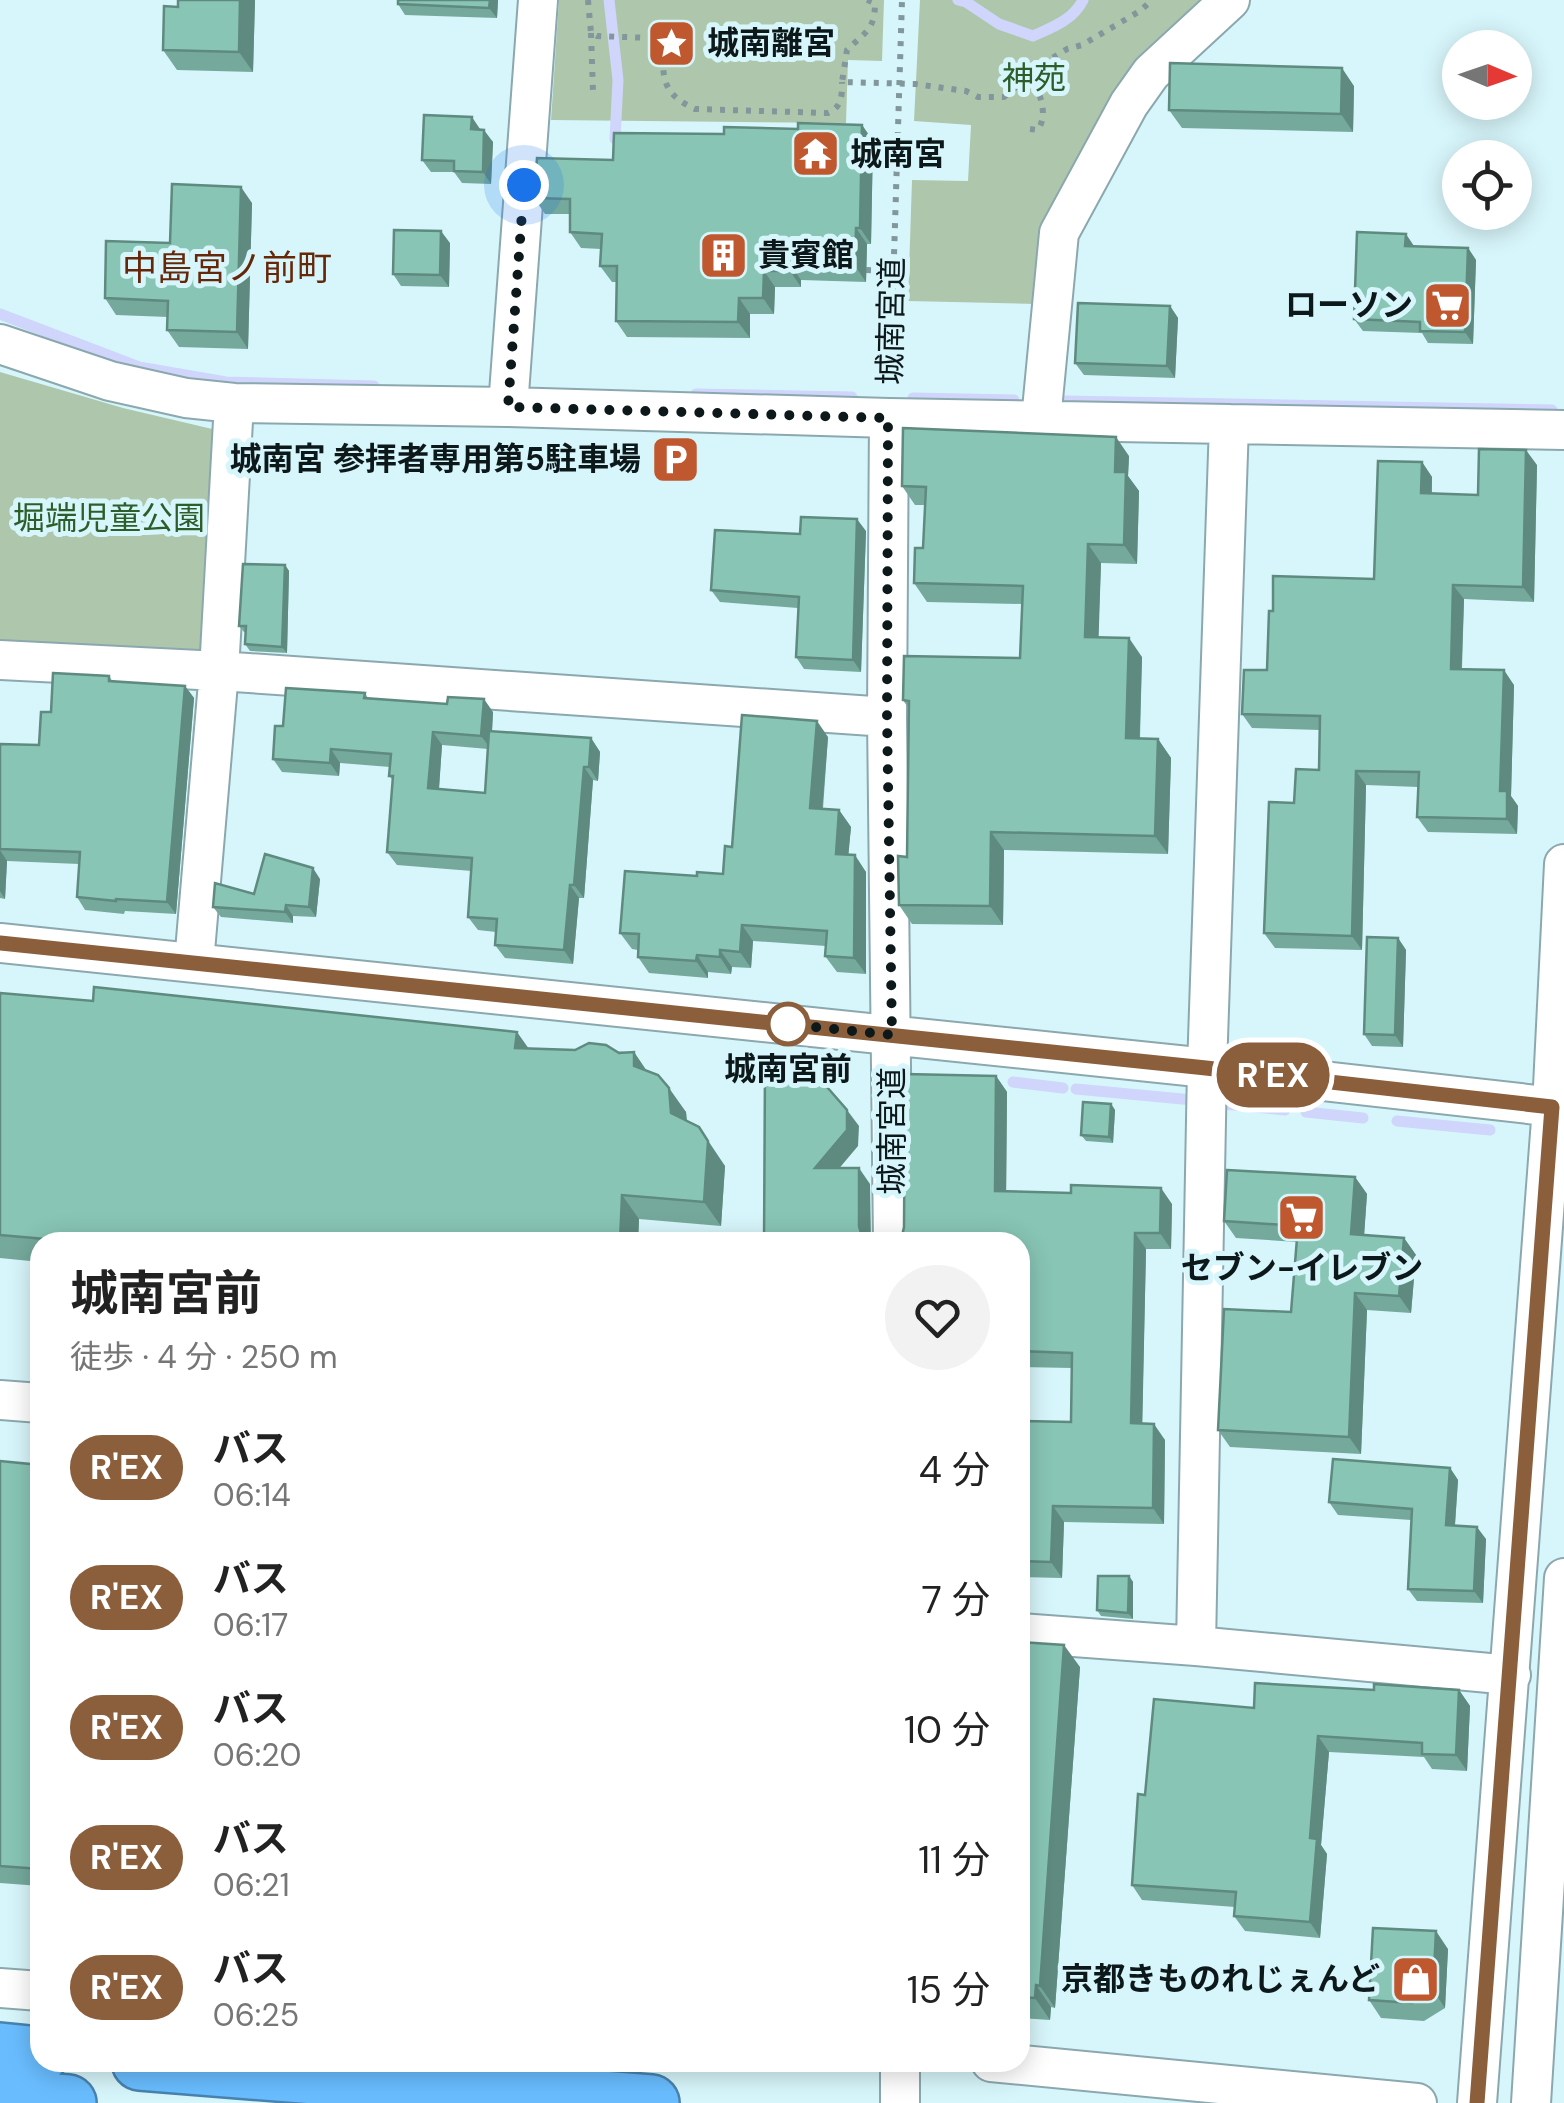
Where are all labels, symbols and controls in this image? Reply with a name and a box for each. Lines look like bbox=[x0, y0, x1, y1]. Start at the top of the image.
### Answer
place icon: 城南離宮 bbox=[646, 17, 698, 69]
place label: 城南離宮 bbox=[707, 22, 835, 64]
north arrow bbox=[1442, 30, 1532, 120]
map controls bbox=[1442, 30, 1532, 230]
park label: 神苑 bbox=[1002, 57, 1066, 99]
temple icon: 城南宮 bbox=[789, 128, 841, 180]
place label: 城南宮 bbox=[850, 133, 946, 175]
button: locate bbox=[1442, 140, 1532, 230]
your location bbox=[499, 160, 549, 210]
building icon: 貴賓館 bbox=[697, 229, 749, 281]
place label: 貴賓館 bbox=[758, 234, 854, 276]
district label: 中島宮ノ前町 bbox=[122, 245, 332, 291]
street label: 城南宮道 bbox=[869, 257, 913, 385]
supermarket icon: ローソン bbox=[1422, 279, 1474, 331]
place label: ローソン bbox=[1285, 284, 1413, 326]
parking icon: 城南宮 参拝者専用第5駐車場 bbox=[650, 433, 702, 485]
place label: 城南宮 参拝者専用第5駐車場 bbox=[230, 438, 641, 480]
park label: 堀端児童公園 bbox=[13, 497, 205, 539]
marker: 城南宮前 bbox=[767, 1003, 809, 1045]
line badge: R'EX bbox=[1203, 1042, 1343, 1108]
place label: 城南宮前 bbox=[724, 1048, 852, 1090]
text: R'EX bbox=[1237, 1052, 1309, 1098]
street label: 城南宮道 bbox=[871, 1067, 913, 1195]
supermarket icon: セブン-イレブン bbox=[1276, 1192, 1328, 1244]
place label: セブン-イレブン bbox=[1181, 1247, 1423, 1289]
text: 城南宮前 bbox=[70, 1262, 262, 1325]
button: heart bbox=[885, 1265, 990, 1370]
text: 徒歩 · 4 分 · 250 m bbox=[70, 1336, 338, 1378]
text: バス bbox=[213, 1424, 289, 1474]
text: R'EX bbox=[90, 1444, 163, 1490]
text: 4 分 bbox=[919, 1445, 990, 1495]
text: 06:14 bbox=[213, 1474, 291, 1516]
text: バス bbox=[213, 1554, 289, 1604]
text: R'EX bbox=[90, 1574, 163, 1620]
text: 7 分 bbox=[922, 1575, 990, 1625]
text: 06:17 bbox=[213, 1604, 288, 1646]
text: バス bbox=[213, 1684, 289, 1734]
text: R'EX bbox=[90, 1704, 163, 1750]
text: 10 分 bbox=[904, 1705, 990, 1755]
text: 06:20 bbox=[213, 1734, 301, 1776]
text: バス bbox=[213, 1814, 289, 1864]
text: R'EX bbox=[90, 1834, 163, 1880]
text: 11 分 bbox=[918, 1835, 990, 1885]
text: 06:21 bbox=[213, 1864, 290, 1906]
text: バス bbox=[213, 1944, 289, 1994]
shop icon: 京都きものれじぇんど bbox=[1389, 1953, 1441, 2005]
place label: 京都きものれじぇんど bbox=[1061, 1958, 1380, 2000]
text: R'EX bbox=[90, 1964, 163, 2010]
text: 15 分 bbox=[907, 1965, 990, 2015]
text: 06:25 bbox=[213, 1994, 299, 2036]

